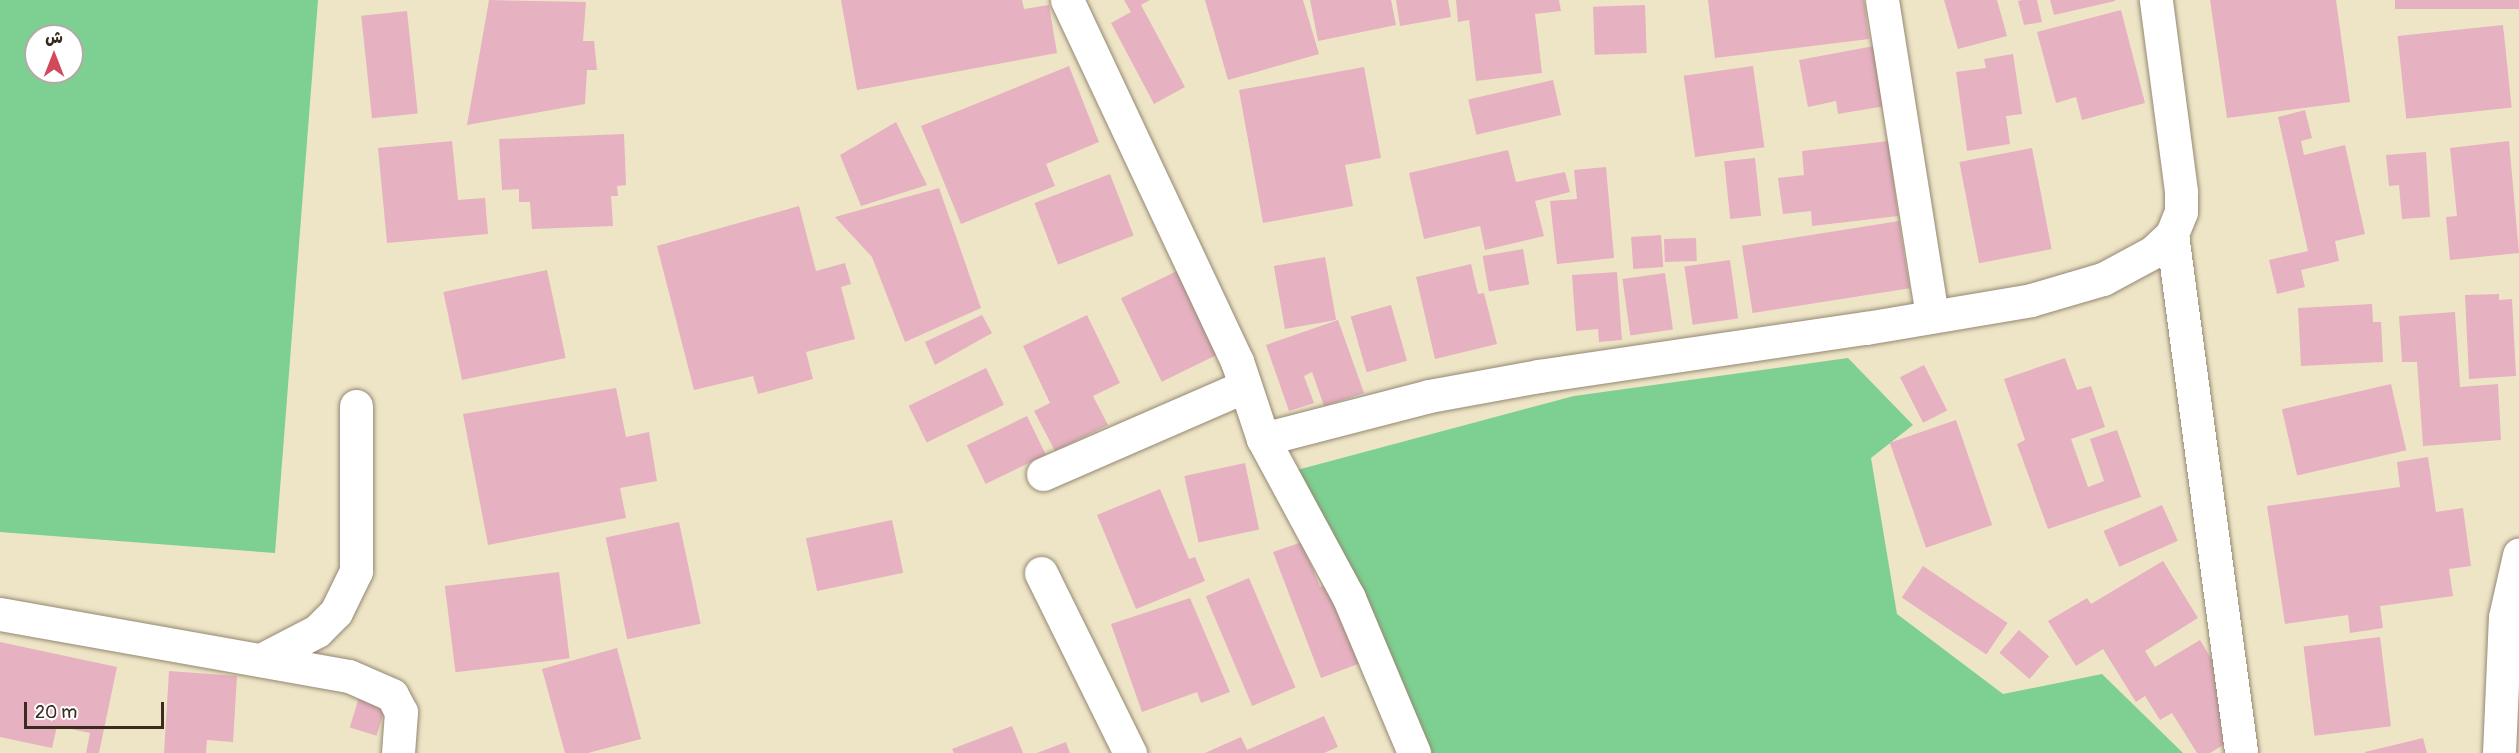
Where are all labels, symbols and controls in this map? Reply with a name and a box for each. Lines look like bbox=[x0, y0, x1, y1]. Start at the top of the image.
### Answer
north arrow bbox=[24, 24, 84, 84]
text: ش bbox=[45, 28, 63, 48]
scale bar bbox=[27, 690, 166, 728]
text: 20 m bbox=[35, 701, 77, 724]

